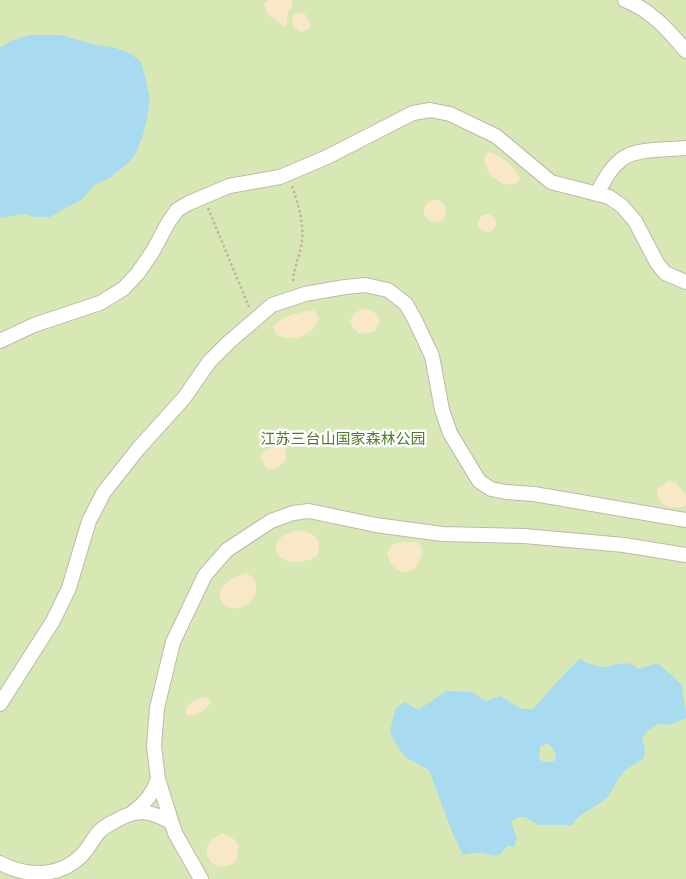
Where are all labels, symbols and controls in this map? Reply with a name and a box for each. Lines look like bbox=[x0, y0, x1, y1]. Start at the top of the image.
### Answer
park label: 江苏三台山国家森林公园 bbox=[261, 431, 425, 449]

